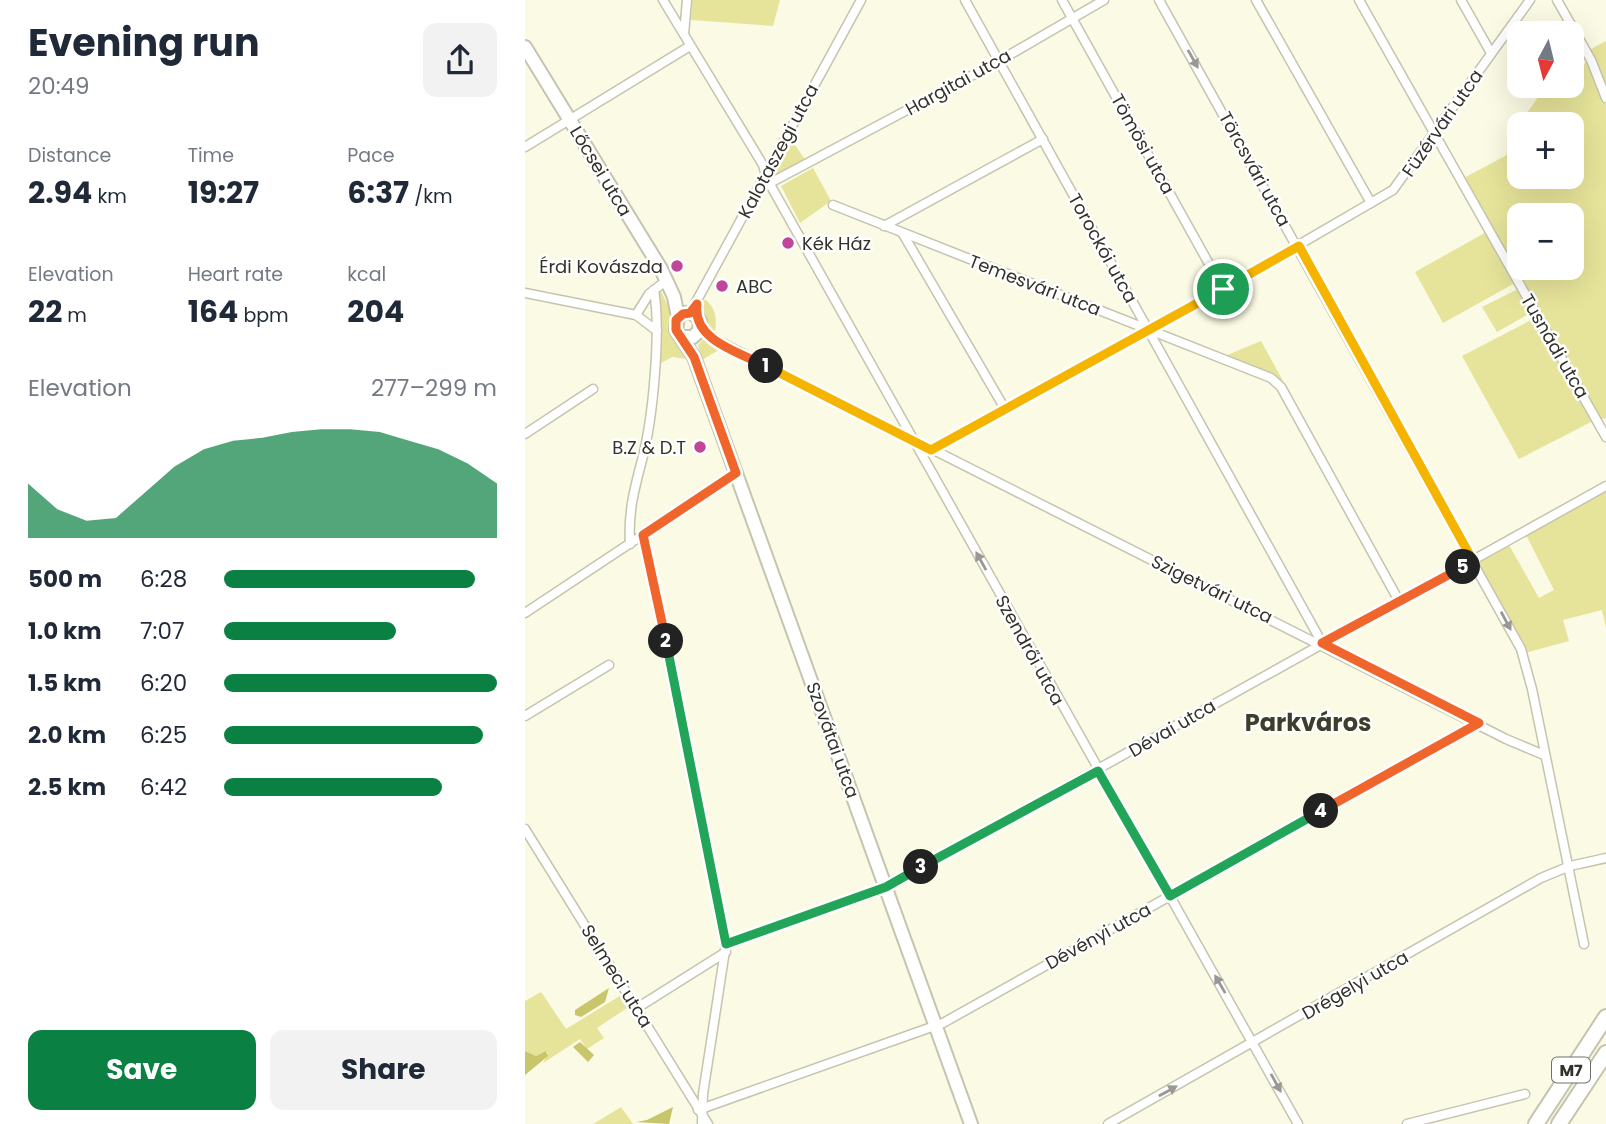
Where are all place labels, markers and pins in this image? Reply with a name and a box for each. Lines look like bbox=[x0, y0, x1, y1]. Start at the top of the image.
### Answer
place label: Kék Ház bbox=[802, 231, 871, 256]
marker: Kék Ház bbox=[780, 235, 796, 251]
place label: Érdi Kovászda bbox=[539, 254, 663, 279]
marker: Érdi Kovászda bbox=[669, 258, 685, 274]
pin bbox=[1193, 259, 1253, 319]
place label: ABC bbox=[736, 274, 773, 299]
marker: ABC bbox=[714, 278, 730, 294]
pin: 1 bbox=[749, 348, 783, 384]
place label: B.Z & D.T bbox=[612, 435, 686, 460]
marker: B.Z & D.T bbox=[692, 439, 708, 455]
pin: 5 bbox=[1445, 550, 1481, 584]
pin: 2 bbox=[649, 624, 683, 658]
pin: 4 bbox=[1303, 794, 1339, 828]
pin: 3 bbox=[903, 850, 939, 884]

